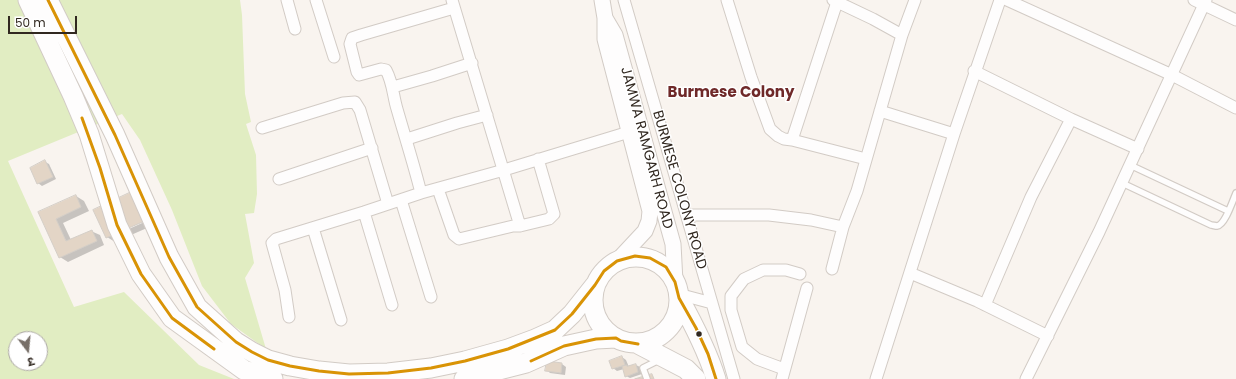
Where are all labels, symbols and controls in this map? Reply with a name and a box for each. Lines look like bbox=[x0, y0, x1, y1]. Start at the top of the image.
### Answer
scale bar bbox=[10, 8, 79, 34]
text: 50 m bbox=[15, 14, 46, 31]
street label: JAMWA RAMGARH ROAD bbox=[616, 65, 676, 231]
district label: Burmese Colony bbox=[668, 84, 794, 102]
street label: BURMESE COLONY ROAD bbox=[648, 109, 710, 271]
unlabelled marker bbox=[694, 329, 704, 339]
north arrow bbox=[8, 331, 48, 371]
text: उ bbox=[26, 353, 36, 370]

